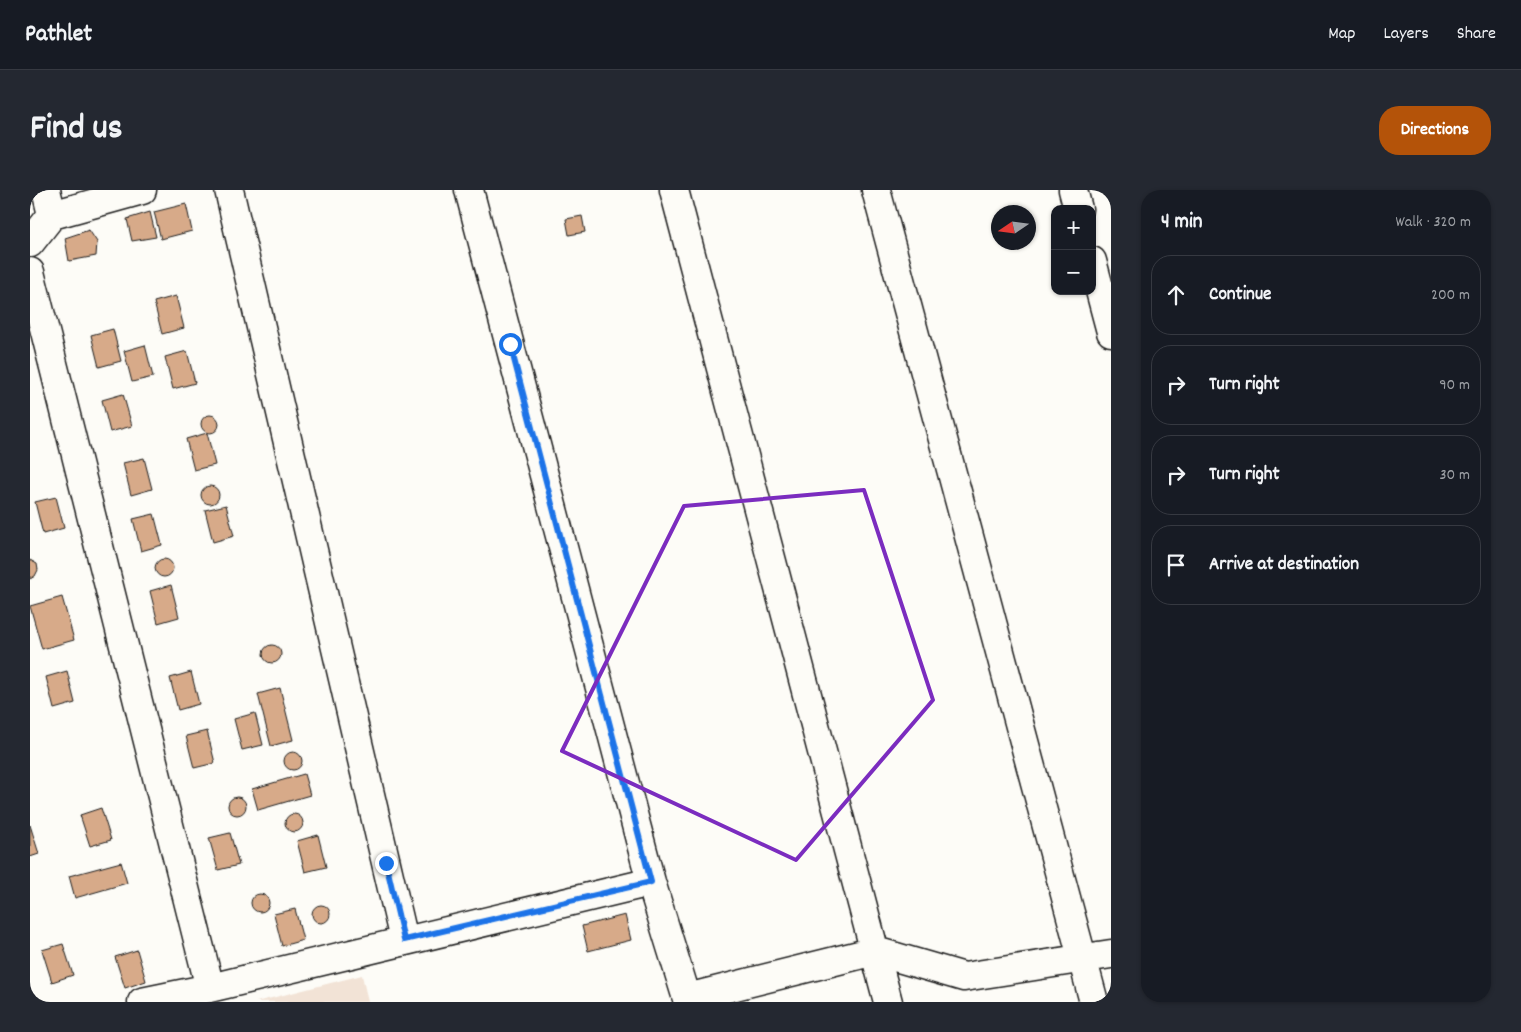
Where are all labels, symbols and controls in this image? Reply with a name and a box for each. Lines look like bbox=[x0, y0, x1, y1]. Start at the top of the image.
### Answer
text: Pathlet bbox=[25, 18, 92, 52]
text: Map bbox=[1328, 22, 1355, 47]
text: Layers bbox=[1383, 22, 1429, 47]
text: Share bbox=[1457, 22, 1496, 47]
text: Find us bbox=[30, 105, 122, 155]
button: Directions bbox=[1379, 106, 1491, 155]
north arrow bbox=[991, 205, 1036, 250]
map controls bbox=[1051, 205, 1096, 295]
button: + bbox=[1051, 205, 1096, 250]
text: 4 min bbox=[1161, 208, 1203, 238]
text: Walk · 320 m bbox=[1395, 211, 1471, 234]
button: − bbox=[1051, 250, 1096, 295]
icon: ahead bbox=[1162, 281, 1190, 309]
text: Continue bbox=[1209, 282, 1271, 309]
text: 200 m bbox=[1431, 284, 1470, 307]
route start bbox=[499, 333, 522, 356]
icon: right bbox=[1162, 371, 1190, 399]
text: Turn right bbox=[1209, 372, 1280, 399]
text: 90 m bbox=[1439, 374, 1470, 397]
icon: right bbox=[1162, 461, 1190, 489]
text: Turn right bbox=[1209, 462, 1280, 489]
text: 30 m bbox=[1440, 464, 1470, 487]
icon: arrive bbox=[1162, 551, 1190, 579]
text: Arrive at destination bbox=[1209, 552, 1359, 579]
route end bbox=[375, 852, 398, 875]

